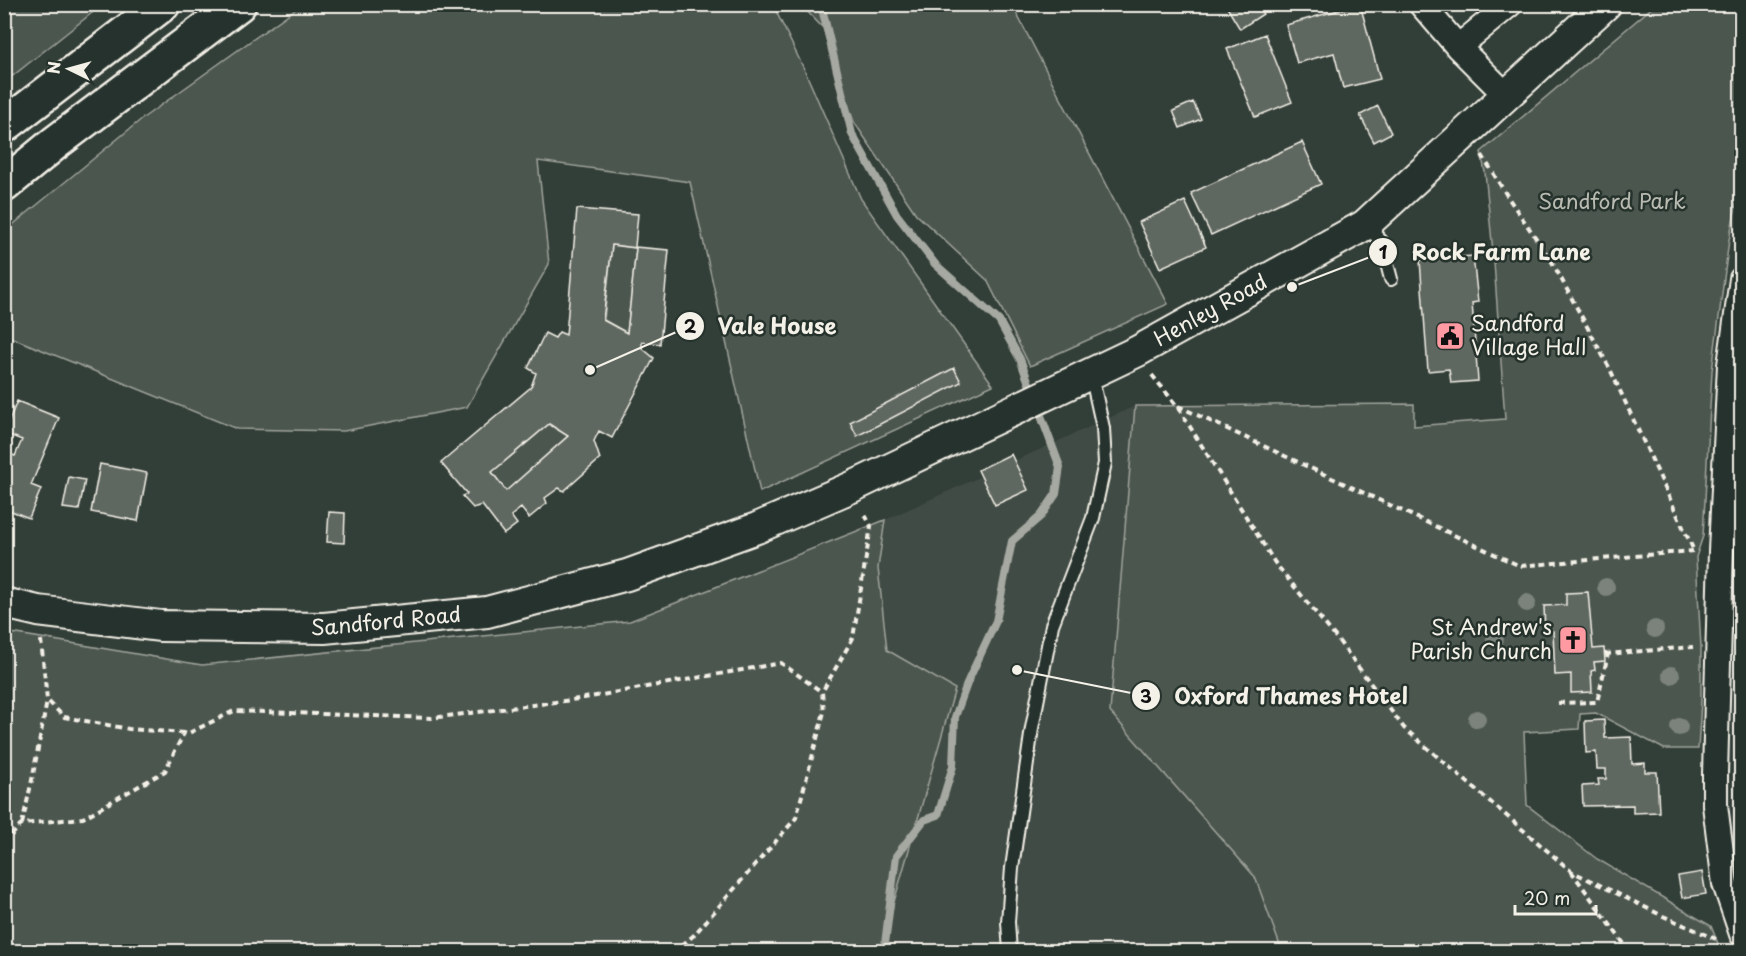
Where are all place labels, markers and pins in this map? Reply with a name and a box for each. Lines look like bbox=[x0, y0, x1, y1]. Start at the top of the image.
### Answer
callout: Rock Farm Lane bbox=[1368, 232, 1603, 272]
callout: Vale House bbox=[675, 306, 850, 346]
place label: Sandford Village Hall bbox=[1471, 306, 1586, 362]
public building icon: Sandford Village Hall bbox=[1434, 320, 1466, 352]
place label: St Andrew's Parish Church bbox=[1411, 610, 1552, 666]
church icon: St Andrew's Parish Church bbox=[1557, 624, 1589, 656]
callout: Oxford Thames Hotel bbox=[1131, 676, 1421, 716]

